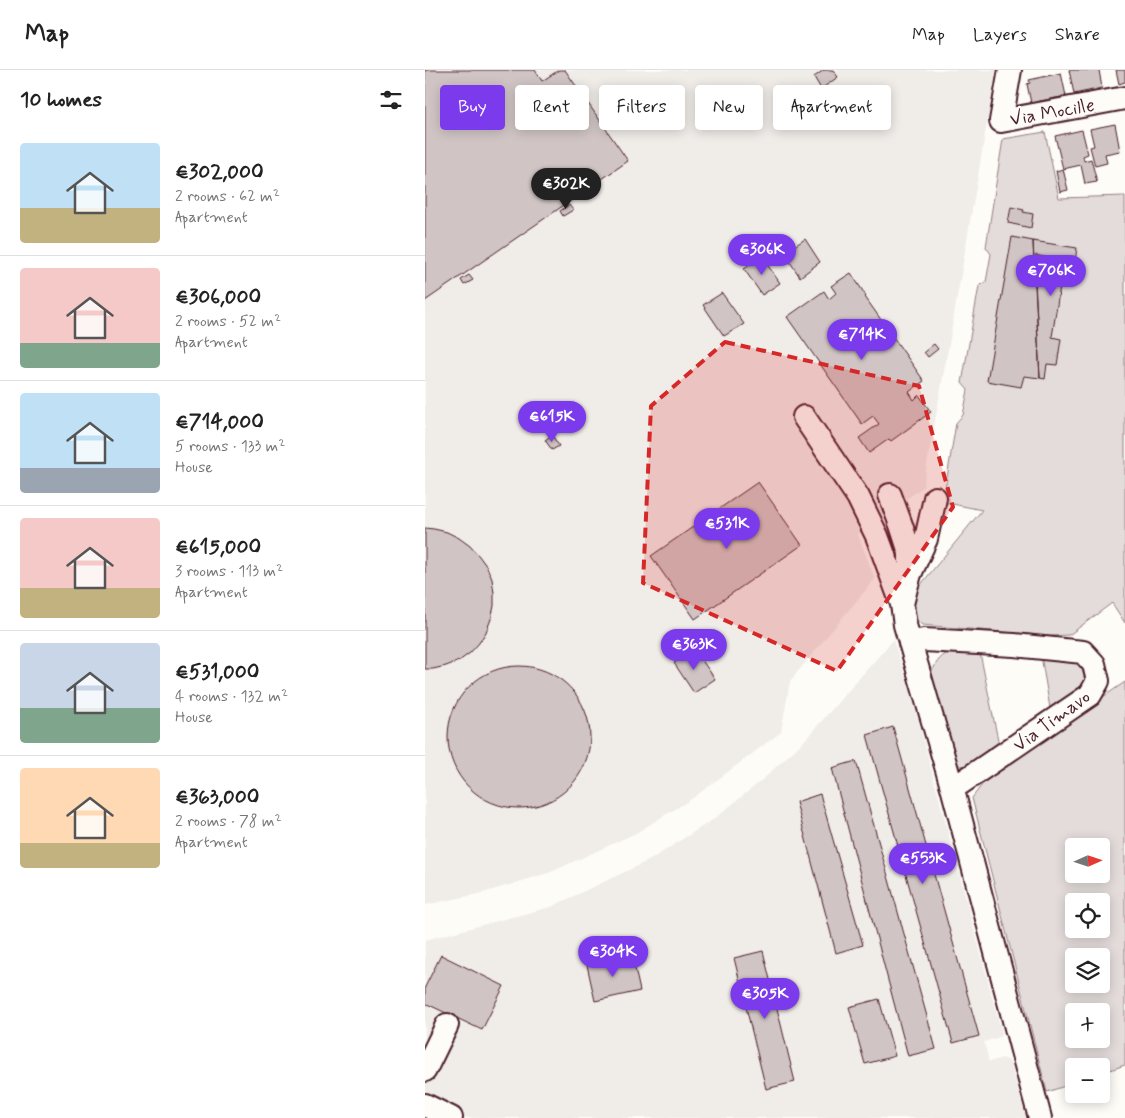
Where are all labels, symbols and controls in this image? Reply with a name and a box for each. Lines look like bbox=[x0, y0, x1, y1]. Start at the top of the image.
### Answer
text: Map bbox=[25, 19, 69, 50]
text: Map bbox=[912, 23, 945, 47]
text: Layers bbox=[973, 23, 1027, 47]
text: Share bbox=[1055, 23, 1100, 47]
chip: Buy bbox=[440, 85, 505, 130]
chip: Rent bbox=[515, 85, 589, 130]
chip: Filters bbox=[599, 85, 685, 130]
chip: New bbox=[695, 85, 763, 130]
chip: Apartment bbox=[773, 85, 891, 130]
text: 10 homes bbox=[20, 86, 102, 114]
icon: filters bbox=[377, 86, 405, 114]
street label: Via Mocille bbox=[1008, 93, 1097, 132]
text: €302,000 bbox=[175, 158, 264, 186]
icon: home bbox=[60, 163, 120, 223]
pin: €302K bbox=[531, 168, 601, 210]
text: €302K bbox=[542, 173, 590, 194]
text: 2 rooms · 62 m² bbox=[175, 186, 280, 207]
text: Apartment bbox=[175, 207, 248, 228]
pin: €306K bbox=[727, 234, 797, 276]
text: €306K bbox=[739, 239, 785, 260]
pin: €706K bbox=[1016, 254, 1086, 297]
text: €706K bbox=[1027, 260, 1075, 281]
text: €306,000 bbox=[175, 283, 261, 311]
icon: home bbox=[60, 288, 120, 348]
text: 2 rooms · 52 m² bbox=[175, 311, 281, 332]
pin: €714K bbox=[827, 318, 897, 361]
text: €714K bbox=[838, 324, 886, 345]
text: Apartment bbox=[175, 332, 248, 353]
pin: €615K bbox=[517, 400, 587, 443]
text: €615K bbox=[529, 406, 575, 427]
text: €714,000 bbox=[175, 408, 264, 436]
icon: home bbox=[60, 413, 120, 473]
text: 5 rooms · 133 m² bbox=[175, 436, 285, 457]
text: House bbox=[175, 457, 213, 478]
pin: €531K bbox=[692, 508, 762, 550]
text: €531K bbox=[705, 513, 749, 534]
text: €615,000 bbox=[175, 533, 261, 561]
icon: home bbox=[60, 538, 120, 598]
text: 3 rooms · 113 m² bbox=[175, 561, 283, 582]
text: Apartment bbox=[175, 582, 248, 603]
pin: €363K bbox=[659, 628, 729, 671]
text: €363K bbox=[672, 634, 716, 655]
text: €531,000 bbox=[175, 658, 259, 686]
icon: home bbox=[60, 663, 120, 723]
street label: Via Timavo bbox=[1008, 685, 1096, 758]
text: 4 rooms · 132 m² bbox=[175, 686, 288, 707]
text: House bbox=[175, 707, 213, 728]
text: €363,000 bbox=[175, 783, 259, 811]
icon: home bbox=[60, 788, 120, 848]
text: 2 rooms · 78 m² bbox=[175, 811, 282, 832]
text: Apartment bbox=[175, 832, 248, 853]
north arrow bbox=[1065, 838, 1110, 882]
map controls bbox=[1065, 838, 1110, 1103]
pin: €553K bbox=[888, 842, 958, 885]
text: €553K bbox=[900, 848, 946, 869]
button: locate bbox=[1065, 893, 1110, 938]
pin: €304K bbox=[578, 936, 648, 978]
text: €304K bbox=[589, 941, 637, 962]
button: layers bbox=[1065, 948, 1110, 993]
pin: €305K bbox=[730, 978, 800, 1020]
text: €305K bbox=[741, 983, 789, 1004]
button: + bbox=[1065, 1003, 1110, 1048]
button: − bbox=[1065, 1058, 1110, 1103]

